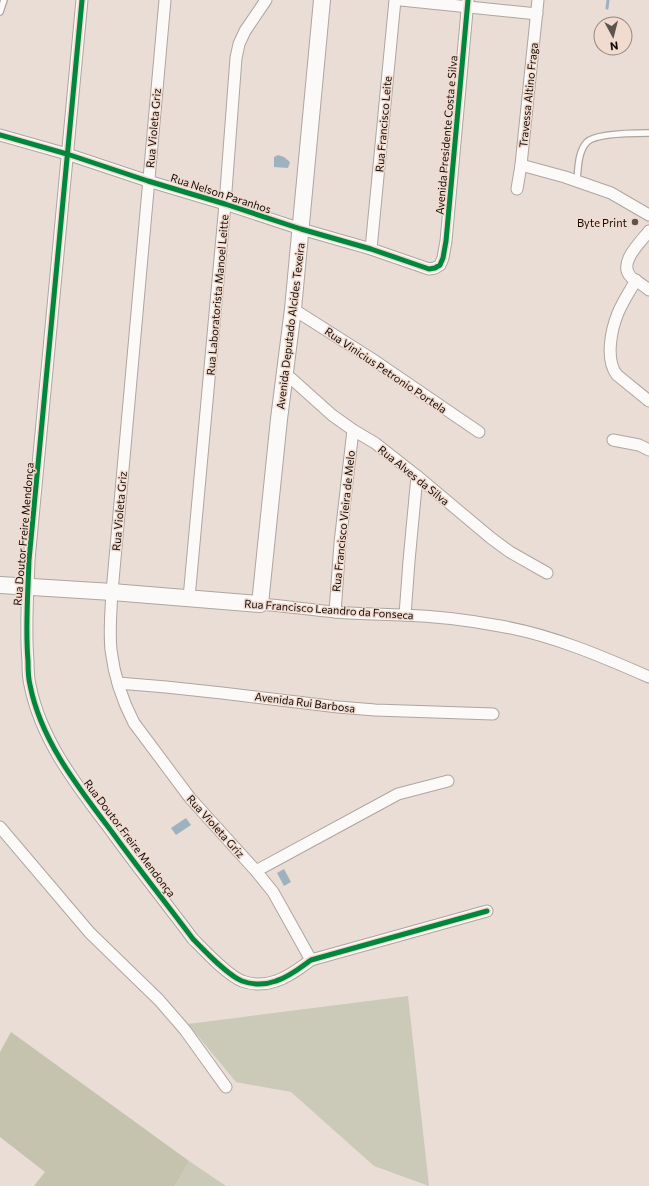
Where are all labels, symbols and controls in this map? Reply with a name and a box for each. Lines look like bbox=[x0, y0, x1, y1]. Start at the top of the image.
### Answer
north arrow bbox=[593, 16, 633, 56]
text: N bbox=[609, 39, 619, 53]
street label: Travessa Altino Fraga bbox=[516, 42, 540, 148]
street label: Avenida Presidente Costa e Silva bbox=[433, 55, 459, 215]
street label: Rua Francisco Leite bbox=[372, 75, 394, 173]
street label: Rua Violeta Griz bbox=[143, 87, 163, 168]
street label: Rua Nelson Paranhos bbox=[169, 171, 273, 215]
street label: Rua Laboratorista Manoel Leitte bbox=[203, 214, 231, 376]
place label: Byte Print bbox=[577, 216, 627, 229]
marker: Byte Print bbox=[630, 217, 640, 227]
street label: Avenida Deputado Alcides Texeira bbox=[273, 242, 307, 410]
street label: Rua Vinicius Petronio Portela bbox=[323, 324, 449, 416]
street label: Rua Alves da Silva bbox=[376, 442, 452, 508]
street label: Rua Francisco Vieira de Melo bbox=[329, 449, 357, 592]
street label: Rua Doutor Freire Mendonça bbox=[10, 462, 36, 606]
street label: Rua Violeta Griz bbox=[109, 470, 129, 551]
street label: Rua Francisco Leandro da Fonseca bbox=[244, 597, 414, 621]
street label: Avenida Rui Barbosa bbox=[254, 689, 356, 715]
street label: Rua Doutor Freire Mendonça bbox=[82, 777, 178, 899]
street label: Rua Violeta Griz bbox=[184, 792, 248, 860]

